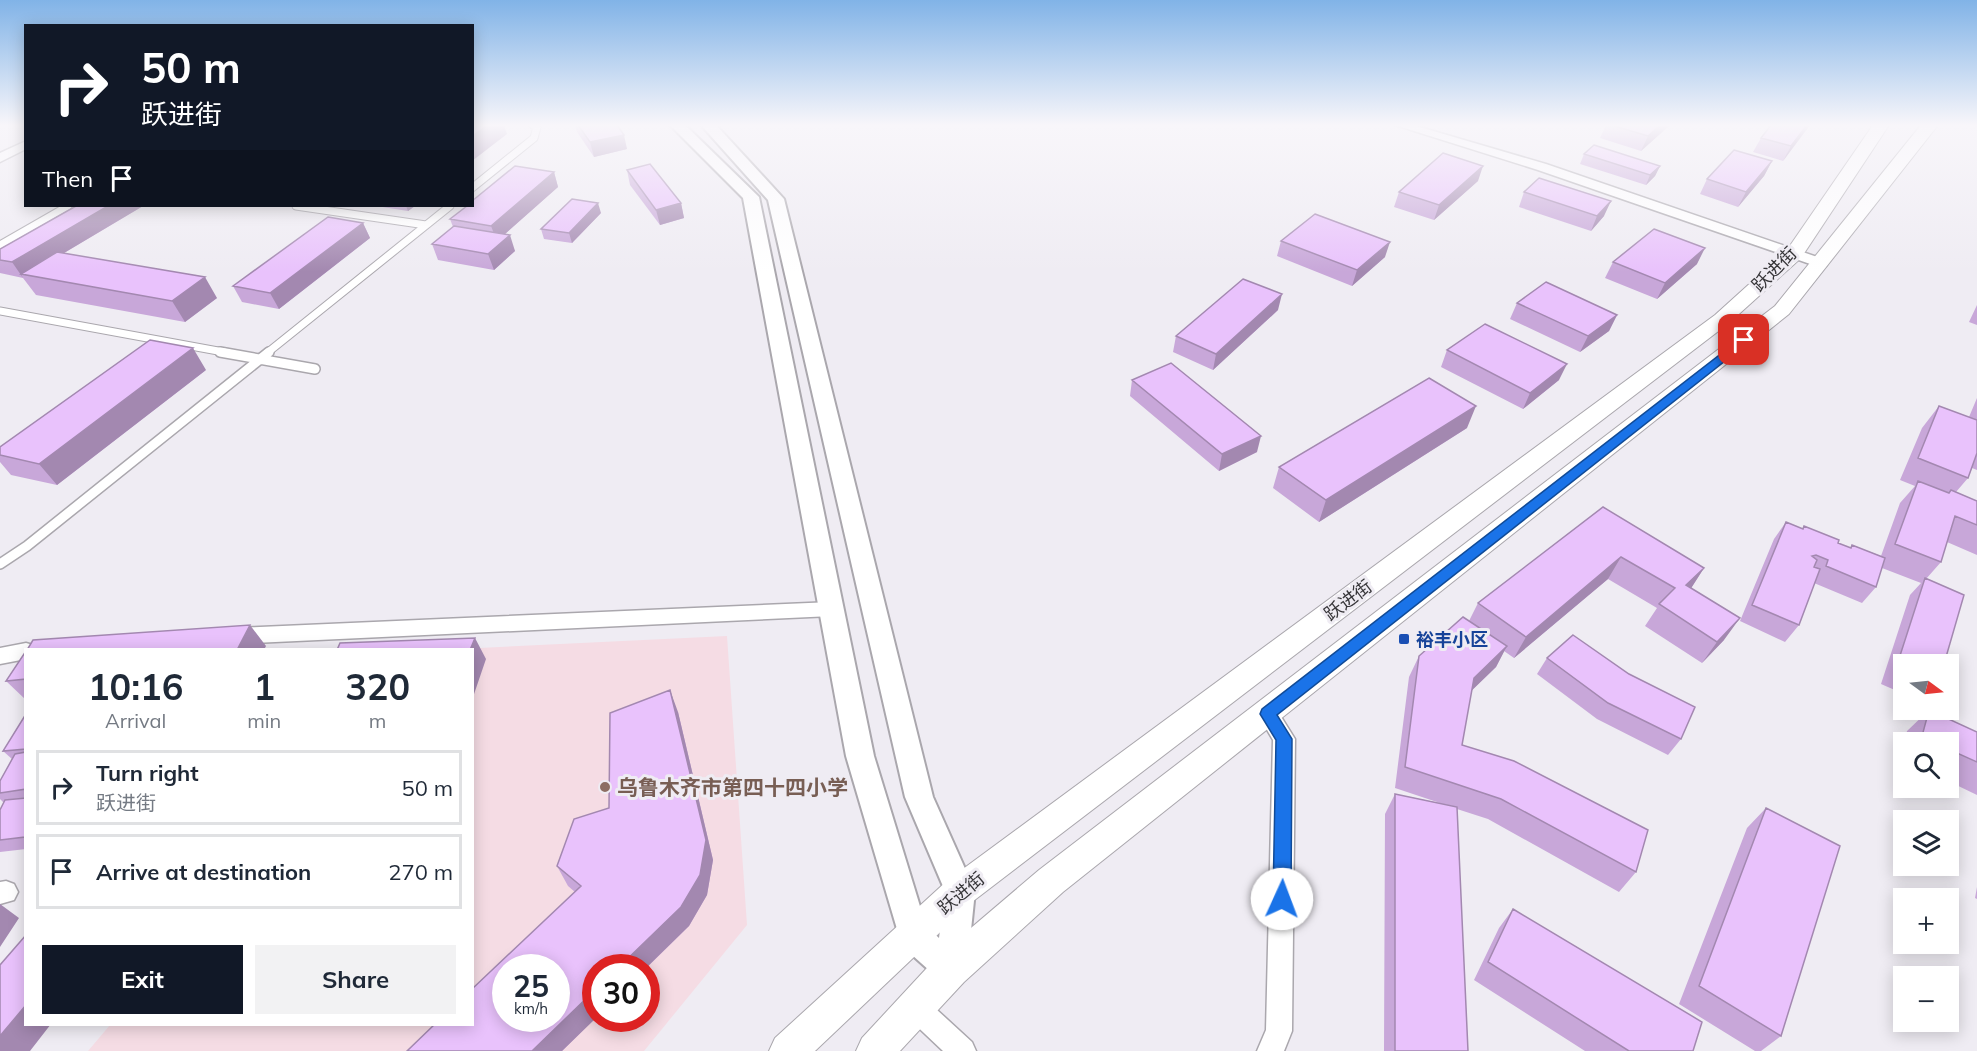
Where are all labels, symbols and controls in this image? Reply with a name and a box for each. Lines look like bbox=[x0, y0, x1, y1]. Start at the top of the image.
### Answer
text: 50 m bbox=[141, 41, 241, 94]
icon: right bbox=[42, 48, 120, 126]
text: 跃进街 bbox=[141, 97, 222, 131]
icon: arrive bbox=[105, 162, 138, 195]
text: Then bbox=[42, 165, 93, 193]
street label: 跃进街 bbox=[1747, 242, 1801, 296]
pin bbox=[1718, 314, 1769, 365]
icon: arrive bbox=[1727, 323, 1760, 356]
street label: 跃进街 bbox=[1320, 575, 1376, 625]
place label: 裕丰小区 bbox=[1416, 628, 1488, 651]
marker: 裕丰小区 bbox=[1397, 632, 1411, 646]
north arrow bbox=[1893, 654, 1959, 720]
map controls bbox=[1893, 654, 1959, 1032]
text: 10:16 bbox=[88, 664, 183, 709]
text: 1 bbox=[253, 664, 275, 709]
text: 320 bbox=[345, 664, 410, 709]
text: Arrival bbox=[105, 708, 166, 733]
text: min bbox=[247, 708, 281, 733]
text: m bbox=[369, 708, 386, 733]
button: search bbox=[1893, 732, 1959, 798]
text: Turn right bbox=[96, 759, 199, 787]
icon: right bbox=[45, 771, 78, 804]
text: 50 m bbox=[402, 774, 453, 802]
place label: 乌鲁木齐市第四十四小学 bbox=[617, 774, 848, 800]
marker: 乌鲁木齐市第四十四小学 bbox=[598, 780, 612, 794]
text: 跃进街 bbox=[96, 790, 156, 815]
button: layers bbox=[1893, 810, 1959, 876]
icon: arrive bbox=[45, 855, 78, 888]
text: Arrive at destination bbox=[96, 858, 311, 886]
text: 270 m bbox=[388, 858, 453, 886]
street label: 跃进街 bbox=[933, 867, 989, 919]
position arrow bbox=[1250, 867, 1314, 931]
button: + bbox=[1893, 888, 1959, 954]
button: Exit bbox=[42, 945, 243, 1014]
button: Share bbox=[255, 945, 456, 1014]
speed limit sign: 30 bbox=[582, 954, 660, 1032]
button: − bbox=[1893, 966, 1959, 1032]
text: 25 bbox=[513, 967, 549, 1005]
text: km/h bbox=[514, 999, 548, 1018]

